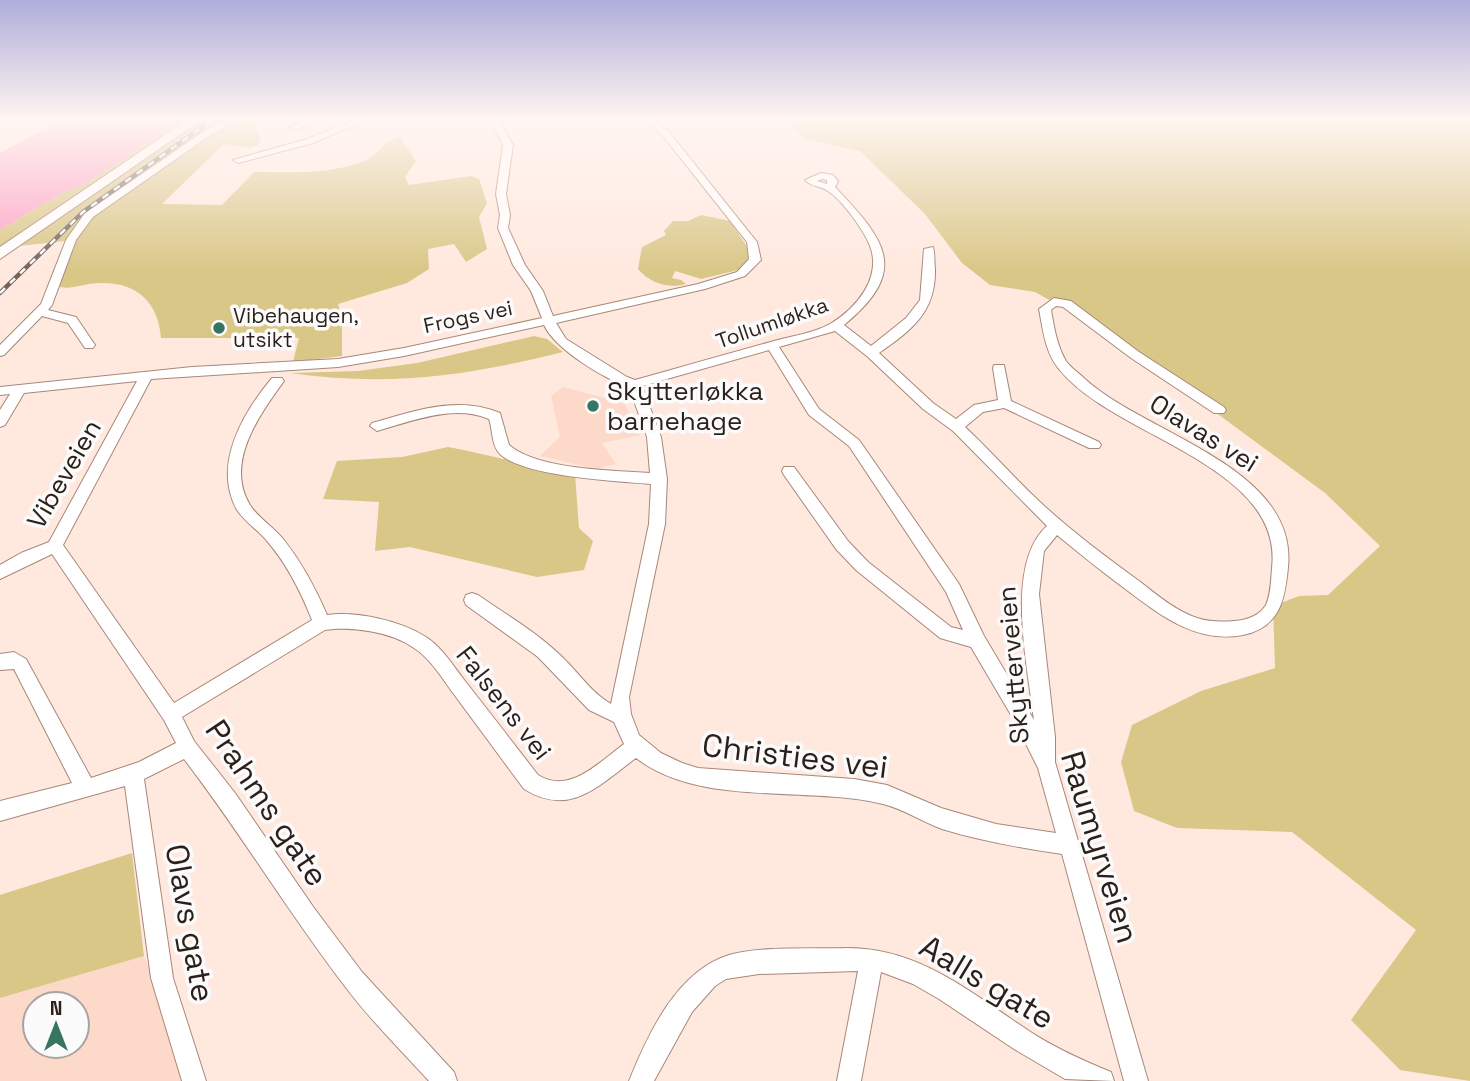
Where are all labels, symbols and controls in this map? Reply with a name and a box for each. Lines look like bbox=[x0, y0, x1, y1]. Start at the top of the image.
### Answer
street label: Tollumløkka bbox=[712, 291, 832, 354]
street label: Frogs vei bbox=[421, 294, 515, 339]
place label: Vibehaugen, utsikt bbox=[233, 302, 359, 353]
marker: Vibehaugen, utsikt bbox=[211, 320, 227, 336]
place label: Skytterløkka barnehage bbox=[607, 374, 763, 438]
street label: Olavas vei bbox=[1143, 386, 1265, 480]
marker: Skytterløkka barnehage bbox=[585, 398, 601, 414]
street label: Vibeveien bbox=[19, 413, 109, 535]
street label: Skytterveien bbox=[989, 585, 1037, 745]
street label: Falsens vei bbox=[449, 639, 559, 767]
street label: Prahms gate bbox=[197, 712, 337, 894]
street label: Christies vei bbox=[700, 725, 890, 787]
street label: Raumyrveien bbox=[1052, 746, 1148, 948]
street label: Olavs gate bbox=[156, 841, 224, 1005]
street label: Aalls gate bbox=[912, 926, 1062, 1038]
north arrow bbox=[21, 990, 91, 1060]
text: N bbox=[50, 996, 62, 1021]

